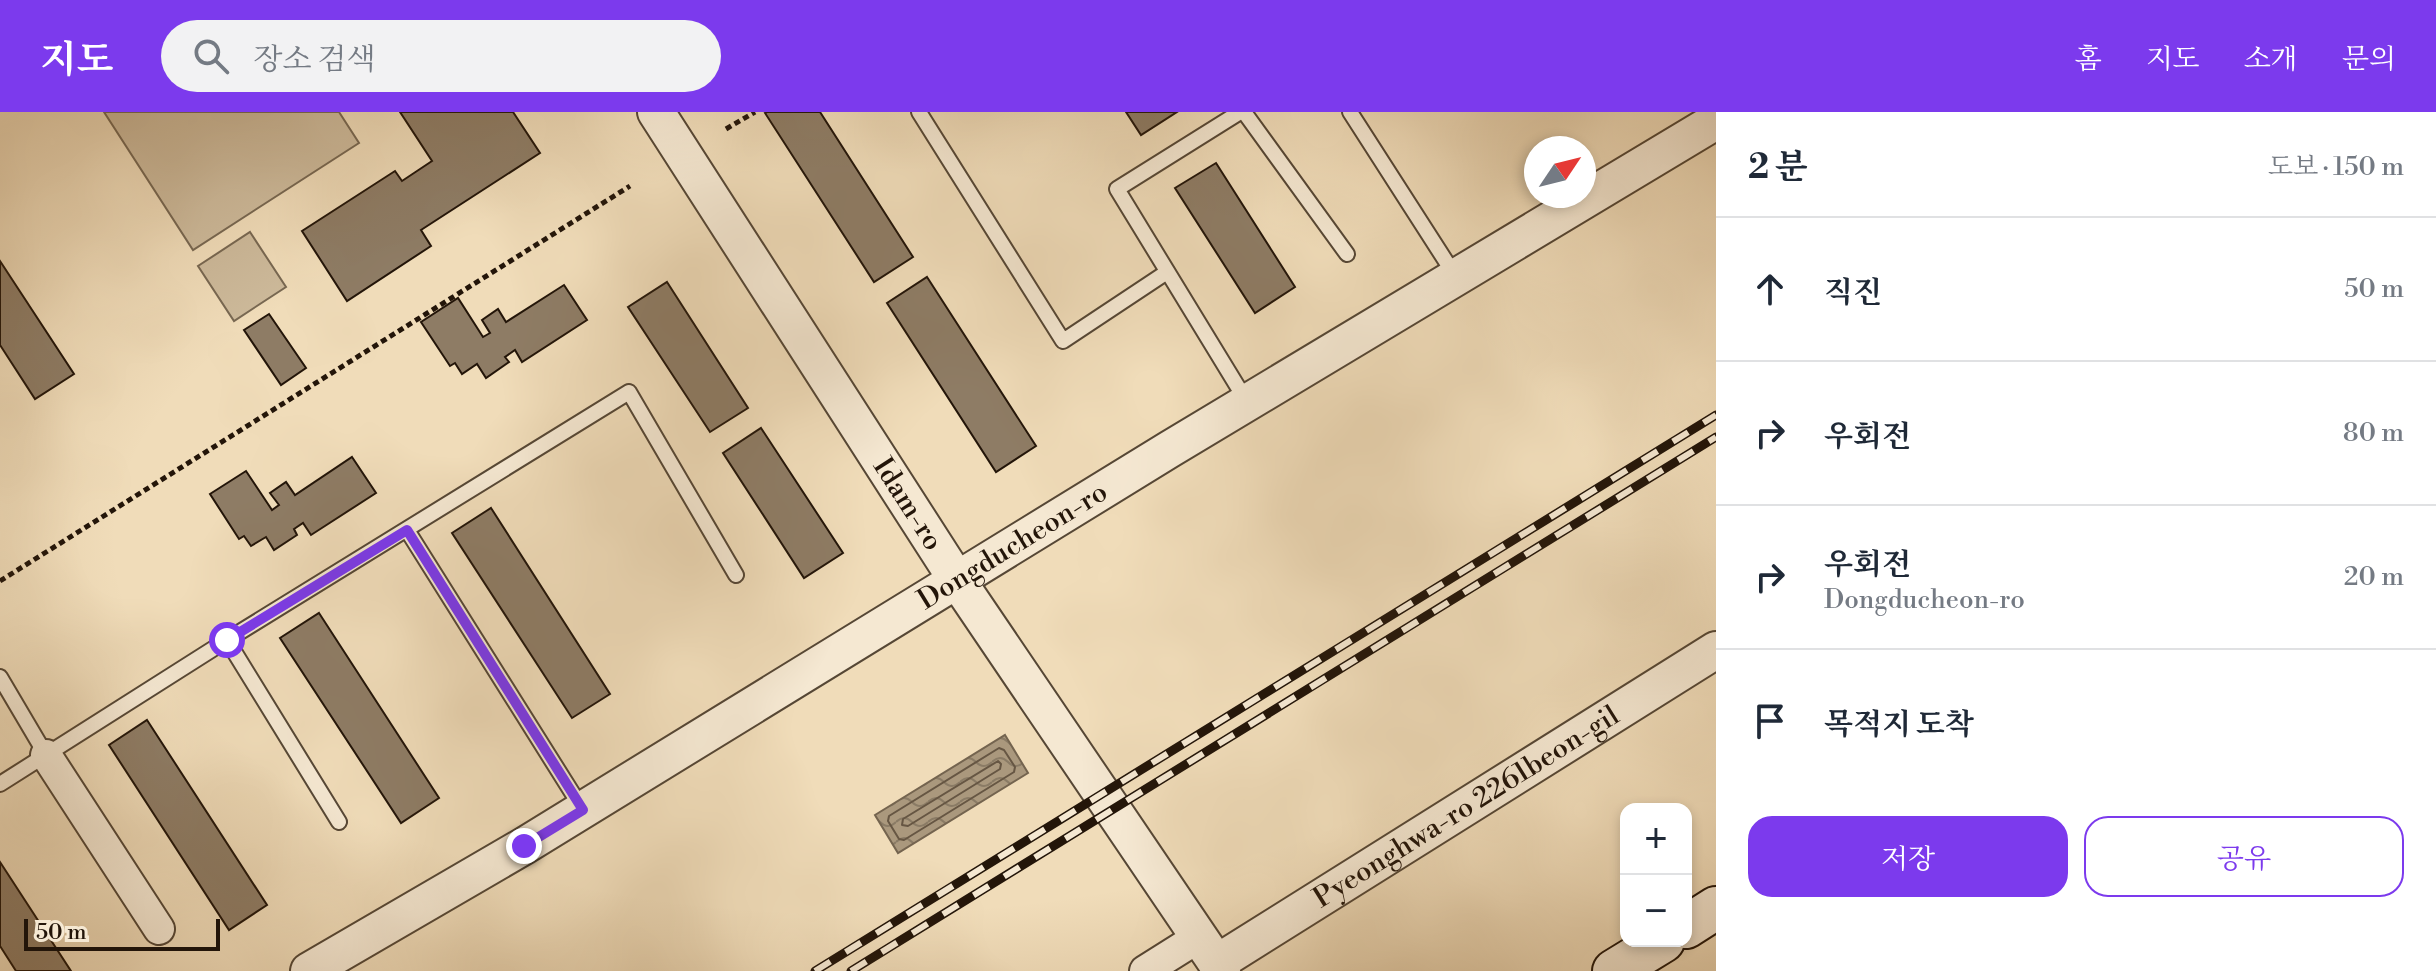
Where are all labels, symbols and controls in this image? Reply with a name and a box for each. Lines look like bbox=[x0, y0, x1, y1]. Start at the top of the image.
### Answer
search box bbox=[161, 20, 721, 92]
icon: search bbox=[189, 34, 233, 78]
text: 지도 bbox=[40, 37, 113, 84]
text: 장소 검색 bbox=[253, 41, 376, 79]
text: 홈 bbox=[2075, 42, 2102, 77]
text: 지도 bbox=[2146, 42, 2200, 77]
text: 소개 bbox=[2244, 42, 2298, 77]
text: 문의 bbox=[2342, 42, 2396, 77]
north arrow bbox=[1524, 136, 1596, 208]
text: 2 분 bbox=[1748, 147, 1808, 189]
text: 도보 · 150 m bbox=[2268, 151, 2404, 183]
icon: ahead bbox=[1748, 267, 1792, 311]
text: 50 m bbox=[2344, 273, 2404, 305]
text: 직진 bbox=[1824, 274, 1882, 312]
icon: right bbox=[1748, 411, 1792, 455]
text: 80 m bbox=[2343, 417, 2404, 449]
text: 우회전 bbox=[1824, 418, 1911, 456]
street label: Idam-ro bbox=[865, 451, 951, 557]
street label: Dongducheon-ro bbox=[911, 474, 1114, 617]
text: 우회전 bbox=[1824, 546, 1911, 584]
icon: right bbox=[1748, 555, 1792, 599]
text: 20 m bbox=[2344, 561, 2404, 593]
text: Dongducheon-ro bbox=[1824, 584, 2025, 616]
route start bbox=[209, 622, 245, 658]
street label: Pyeonghwa-ro 2261beon-gil bbox=[1307, 698, 1625, 916]
icon: arrive bbox=[1748, 699, 1792, 743]
text: 목적지 도착 bbox=[1824, 706, 1974, 744]
map controls bbox=[1620, 803, 1692, 947]
button: + bbox=[1620, 803, 1692, 875]
button: 저장 bbox=[1748, 816, 2068, 897]
button: 공유 bbox=[2084, 816, 2404, 897]
route end bbox=[506, 828, 542, 864]
button: − bbox=[1620, 875, 1692, 947]
scale bar bbox=[24, 915, 220, 951]
text: 50 m bbox=[36, 919, 87, 946]

